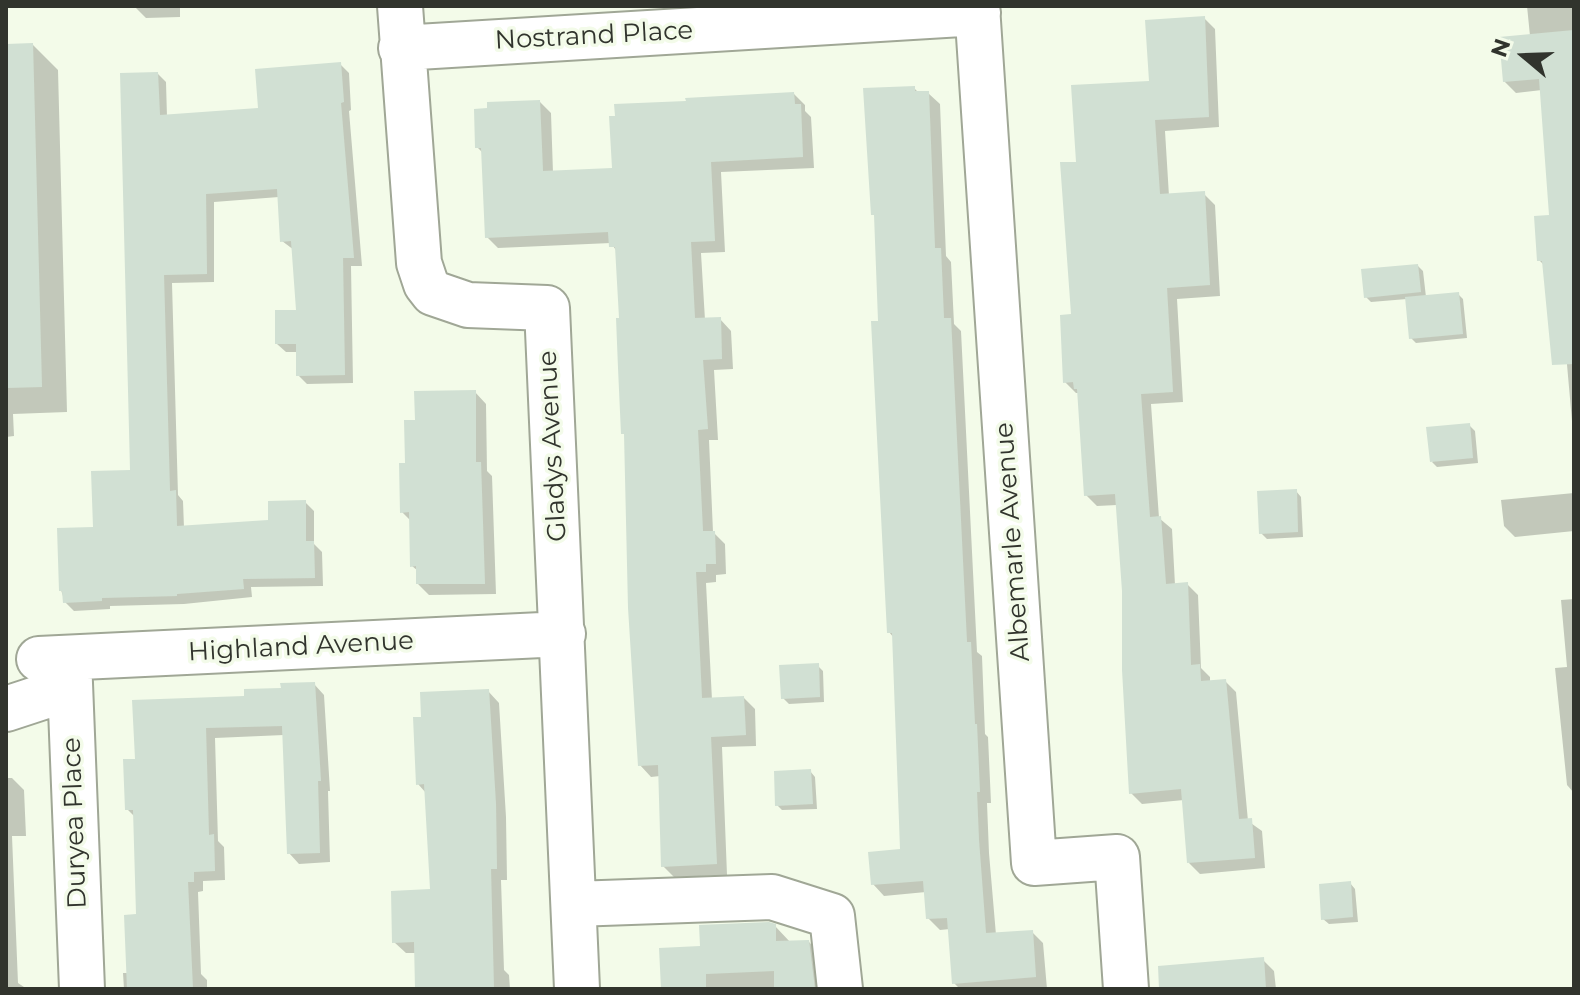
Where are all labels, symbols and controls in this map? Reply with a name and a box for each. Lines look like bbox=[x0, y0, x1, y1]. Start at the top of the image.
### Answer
street label: Nostrand Place bbox=[494, 15, 694, 57]
north arrow bbox=[1484, 16, 1564, 96]
text: N bbox=[1485, 35, 1516, 61]
street label: Gladys Avenue bbox=[532, 350, 574, 542]
street label: Albemarle Avenue bbox=[989, 421, 1037, 663]
street label: Highland Avenue bbox=[187, 626, 415, 668]
street label: Duryea Place bbox=[56, 737, 94, 909]

